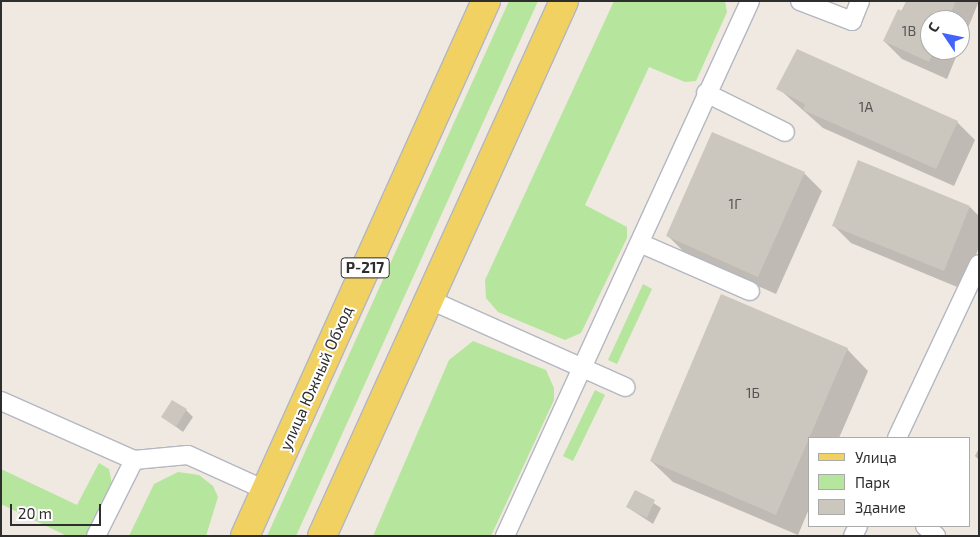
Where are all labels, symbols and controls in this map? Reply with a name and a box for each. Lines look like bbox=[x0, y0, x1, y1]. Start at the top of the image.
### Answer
north arrow bbox=[920, 10, 970, 60]
text: С bbox=[924, 19, 942, 35]
house number: 1В bbox=[902, 23, 916, 39]
house number: 1А bbox=[859, 99, 873, 115]
house number: 1Г bbox=[729, 196, 741, 212]
road number: Р-217 bbox=[340, 256, 390, 280]
street label: улица Южный Обход bbox=[275, 303, 357, 453]
house number: 1Б bbox=[746, 385, 760, 401]
legend bbox=[808, 437, 970, 527]
text: Улица bbox=[855, 448, 897, 466]
text: Парк bbox=[855, 473, 890, 491]
scale bar bbox=[12, 494, 104, 526]
text: Здание bbox=[855, 498, 906, 516]
text: 20 m bbox=[18, 504, 52, 522]

